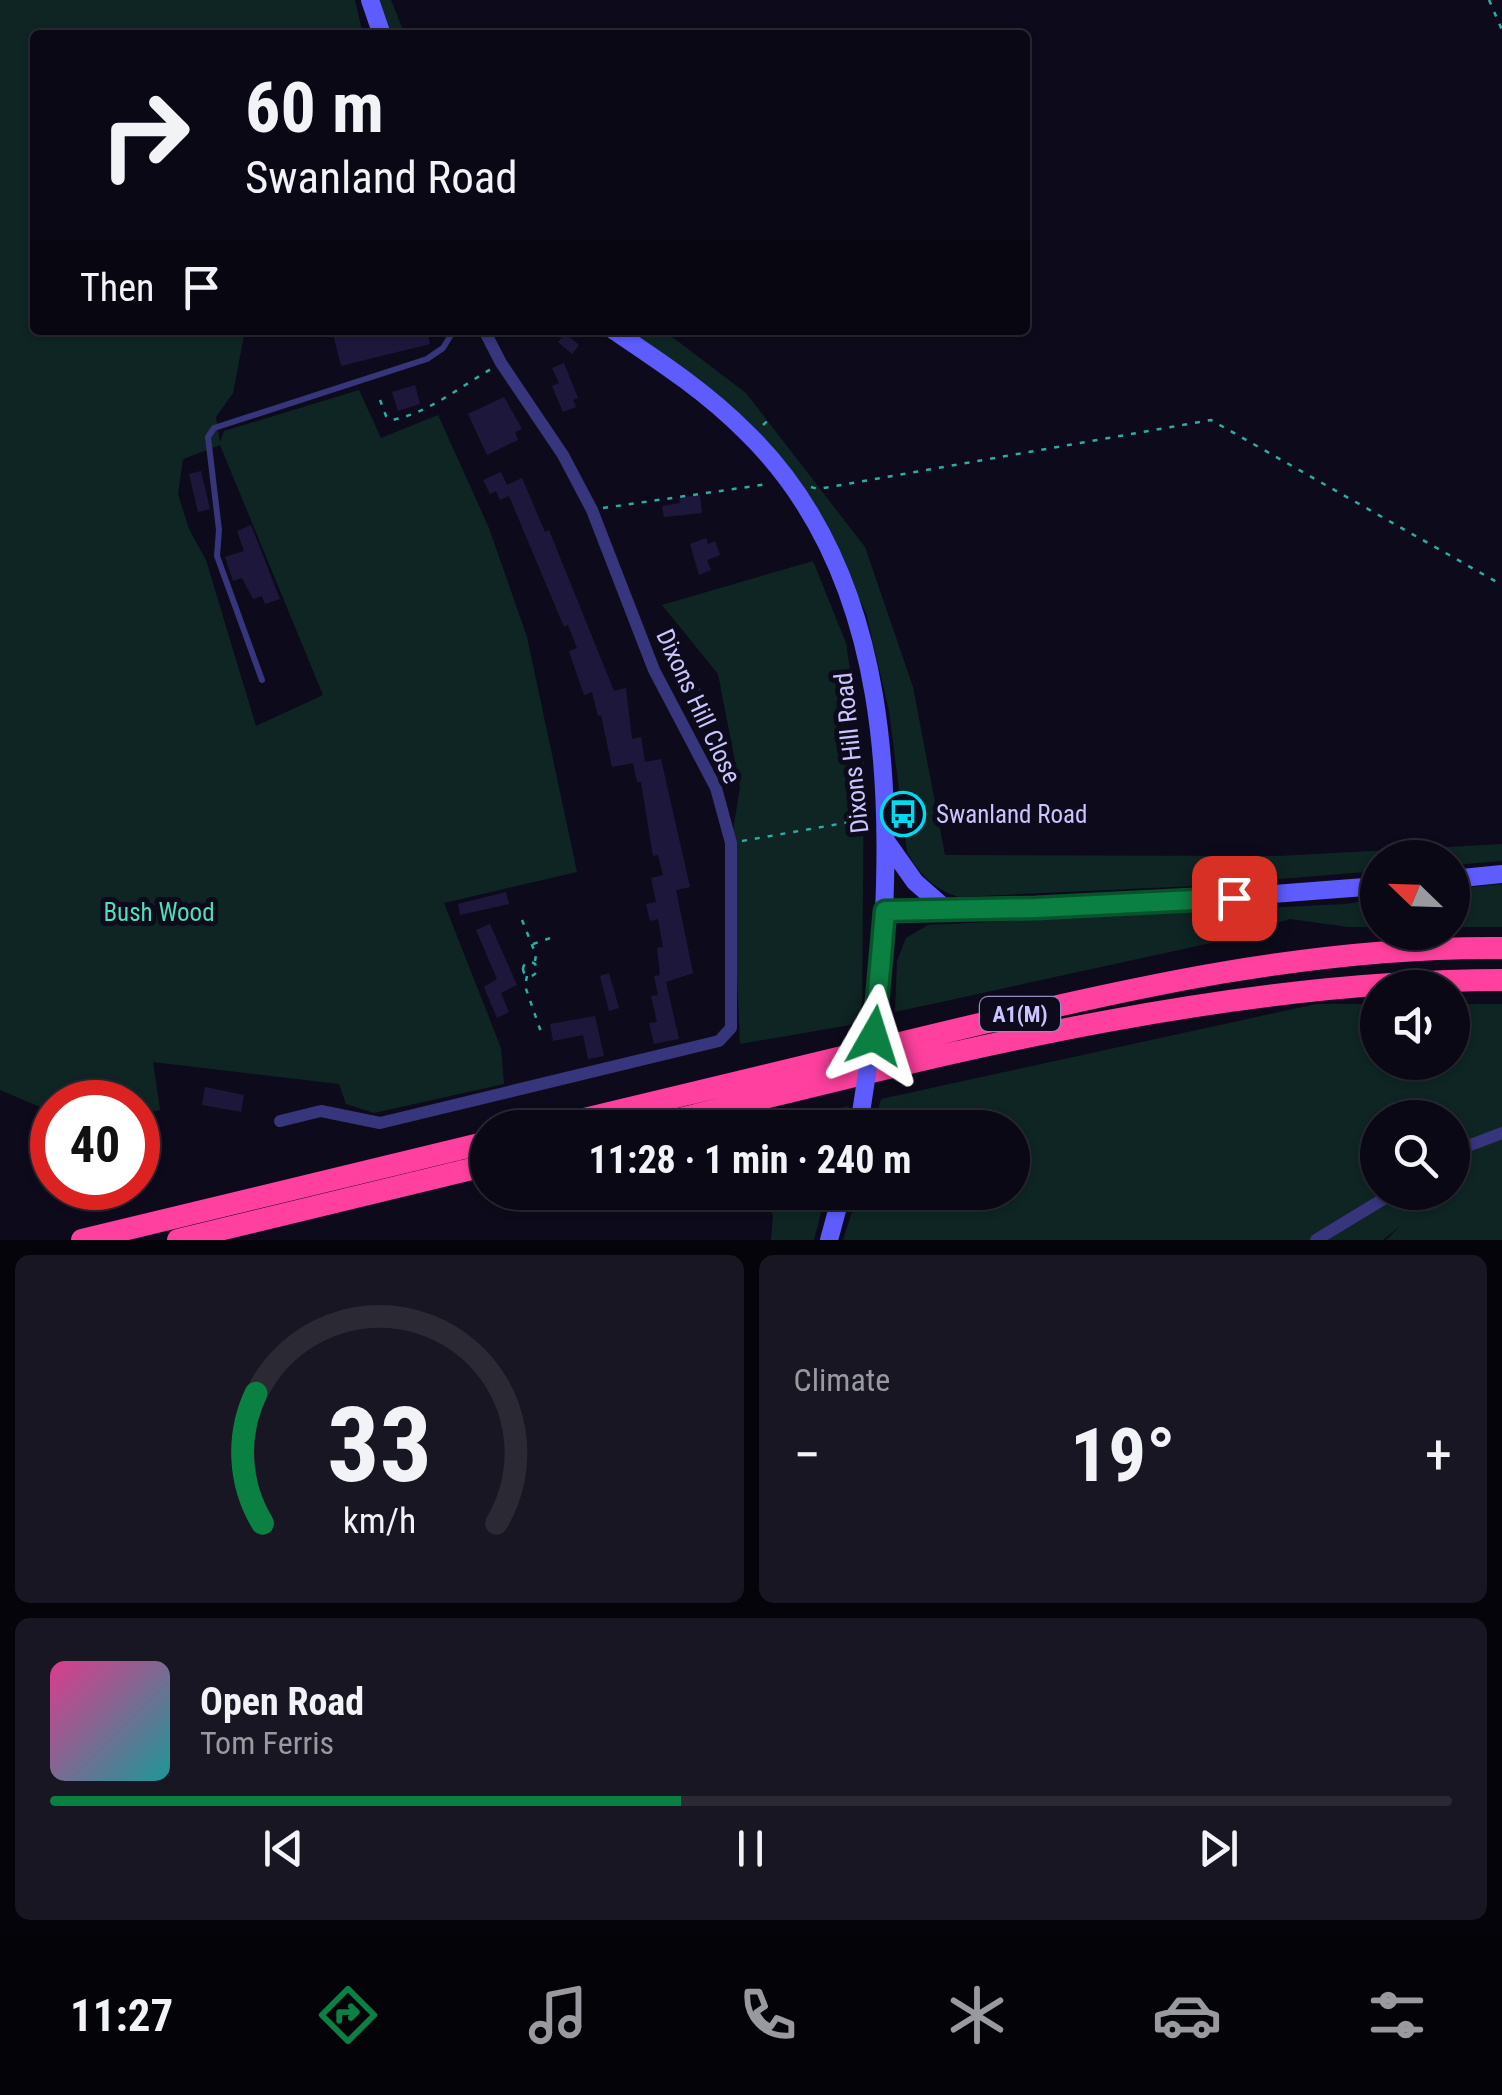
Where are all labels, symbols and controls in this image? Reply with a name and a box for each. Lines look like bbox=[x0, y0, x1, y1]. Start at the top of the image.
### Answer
text: 60 m bbox=[245, 67, 384, 149]
icon: right bbox=[80, 70, 210, 200]
text: Swanland Road bbox=[245, 151, 518, 204]
icon: arrive bbox=[174, 260, 229, 315]
text: Then bbox=[80, 266, 154, 310]
street label: Dixons Hill Close bbox=[650, 625, 747, 788]
street label: Dixons Hill Road bbox=[829, 671, 874, 835]
bus stop icon: Swanland Road bbox=[880, 791, 926, 837]
place label: Swanland Road bbox=[936, 800, 1087, 829]
north arrow bbox=[1360, 840, 1470, 950]
map controls bbox=[1360, 840, 1470, 1210]
pin bbox=[1192, 856, 1277, 941]
icon: arrive bbox=[1207, 871, 1262, 926]
park label: Bush Wood bbox=[103, 898, 215, 927]
button: sound bbox=[1360, 970, 1470, 1080]
position arrow bbox=[822, 984, 926, 1088]
road number: A1(M) bbox=[980, 997, 1060, 1031]
speed limit sign: 40 bbox=[30, 1080, 160, 1210]
button: search bbox=[1360, 1100, 1470, 1210]
text: 11:28 · 1 min · 240 m bbox=[589, 1138, 911, 1182]
text: Climate bbox=[794, 1361, 890, 1399]
text: 33 bbox=[327, 1385, 432, 1506]
text: 19° bbox=[1070, 1411, 1175, 1499]
text: − bbox=[794, 1423, 821, 1487]
text: + bbox=[1425, 1423, 1452, 1487]
text: km/h bbox=[342, 1500, 416, 1542]
text: Open Road bbox=[200, 1680, 364, 1724]
text: Tom Ferris bbox=[200, 1724, 334, 1762]
icon: previous bbox=[256, 1821, 311, 1876]
icon: pause bbox=[723, 1821, 778, 1876]
icon: next bbox=[1191, 1821, 1246, 1876]
icon: directions bbox=[313, 1980, 383, 2050]
icon: music bbox=[523, 1980, 593, 2050]
icon: phone bbox=[733, 1980, 803, 2050]
icon: climate bbox=[942, 1980, 1012, 2050]
icon: car bbox=[1152, 1980, 1222, 2050]
icon: filters bbox=[1362, 1980, 1432, 2050]
text: 11:27 bbox=[70, 1989, 173, 2042]

